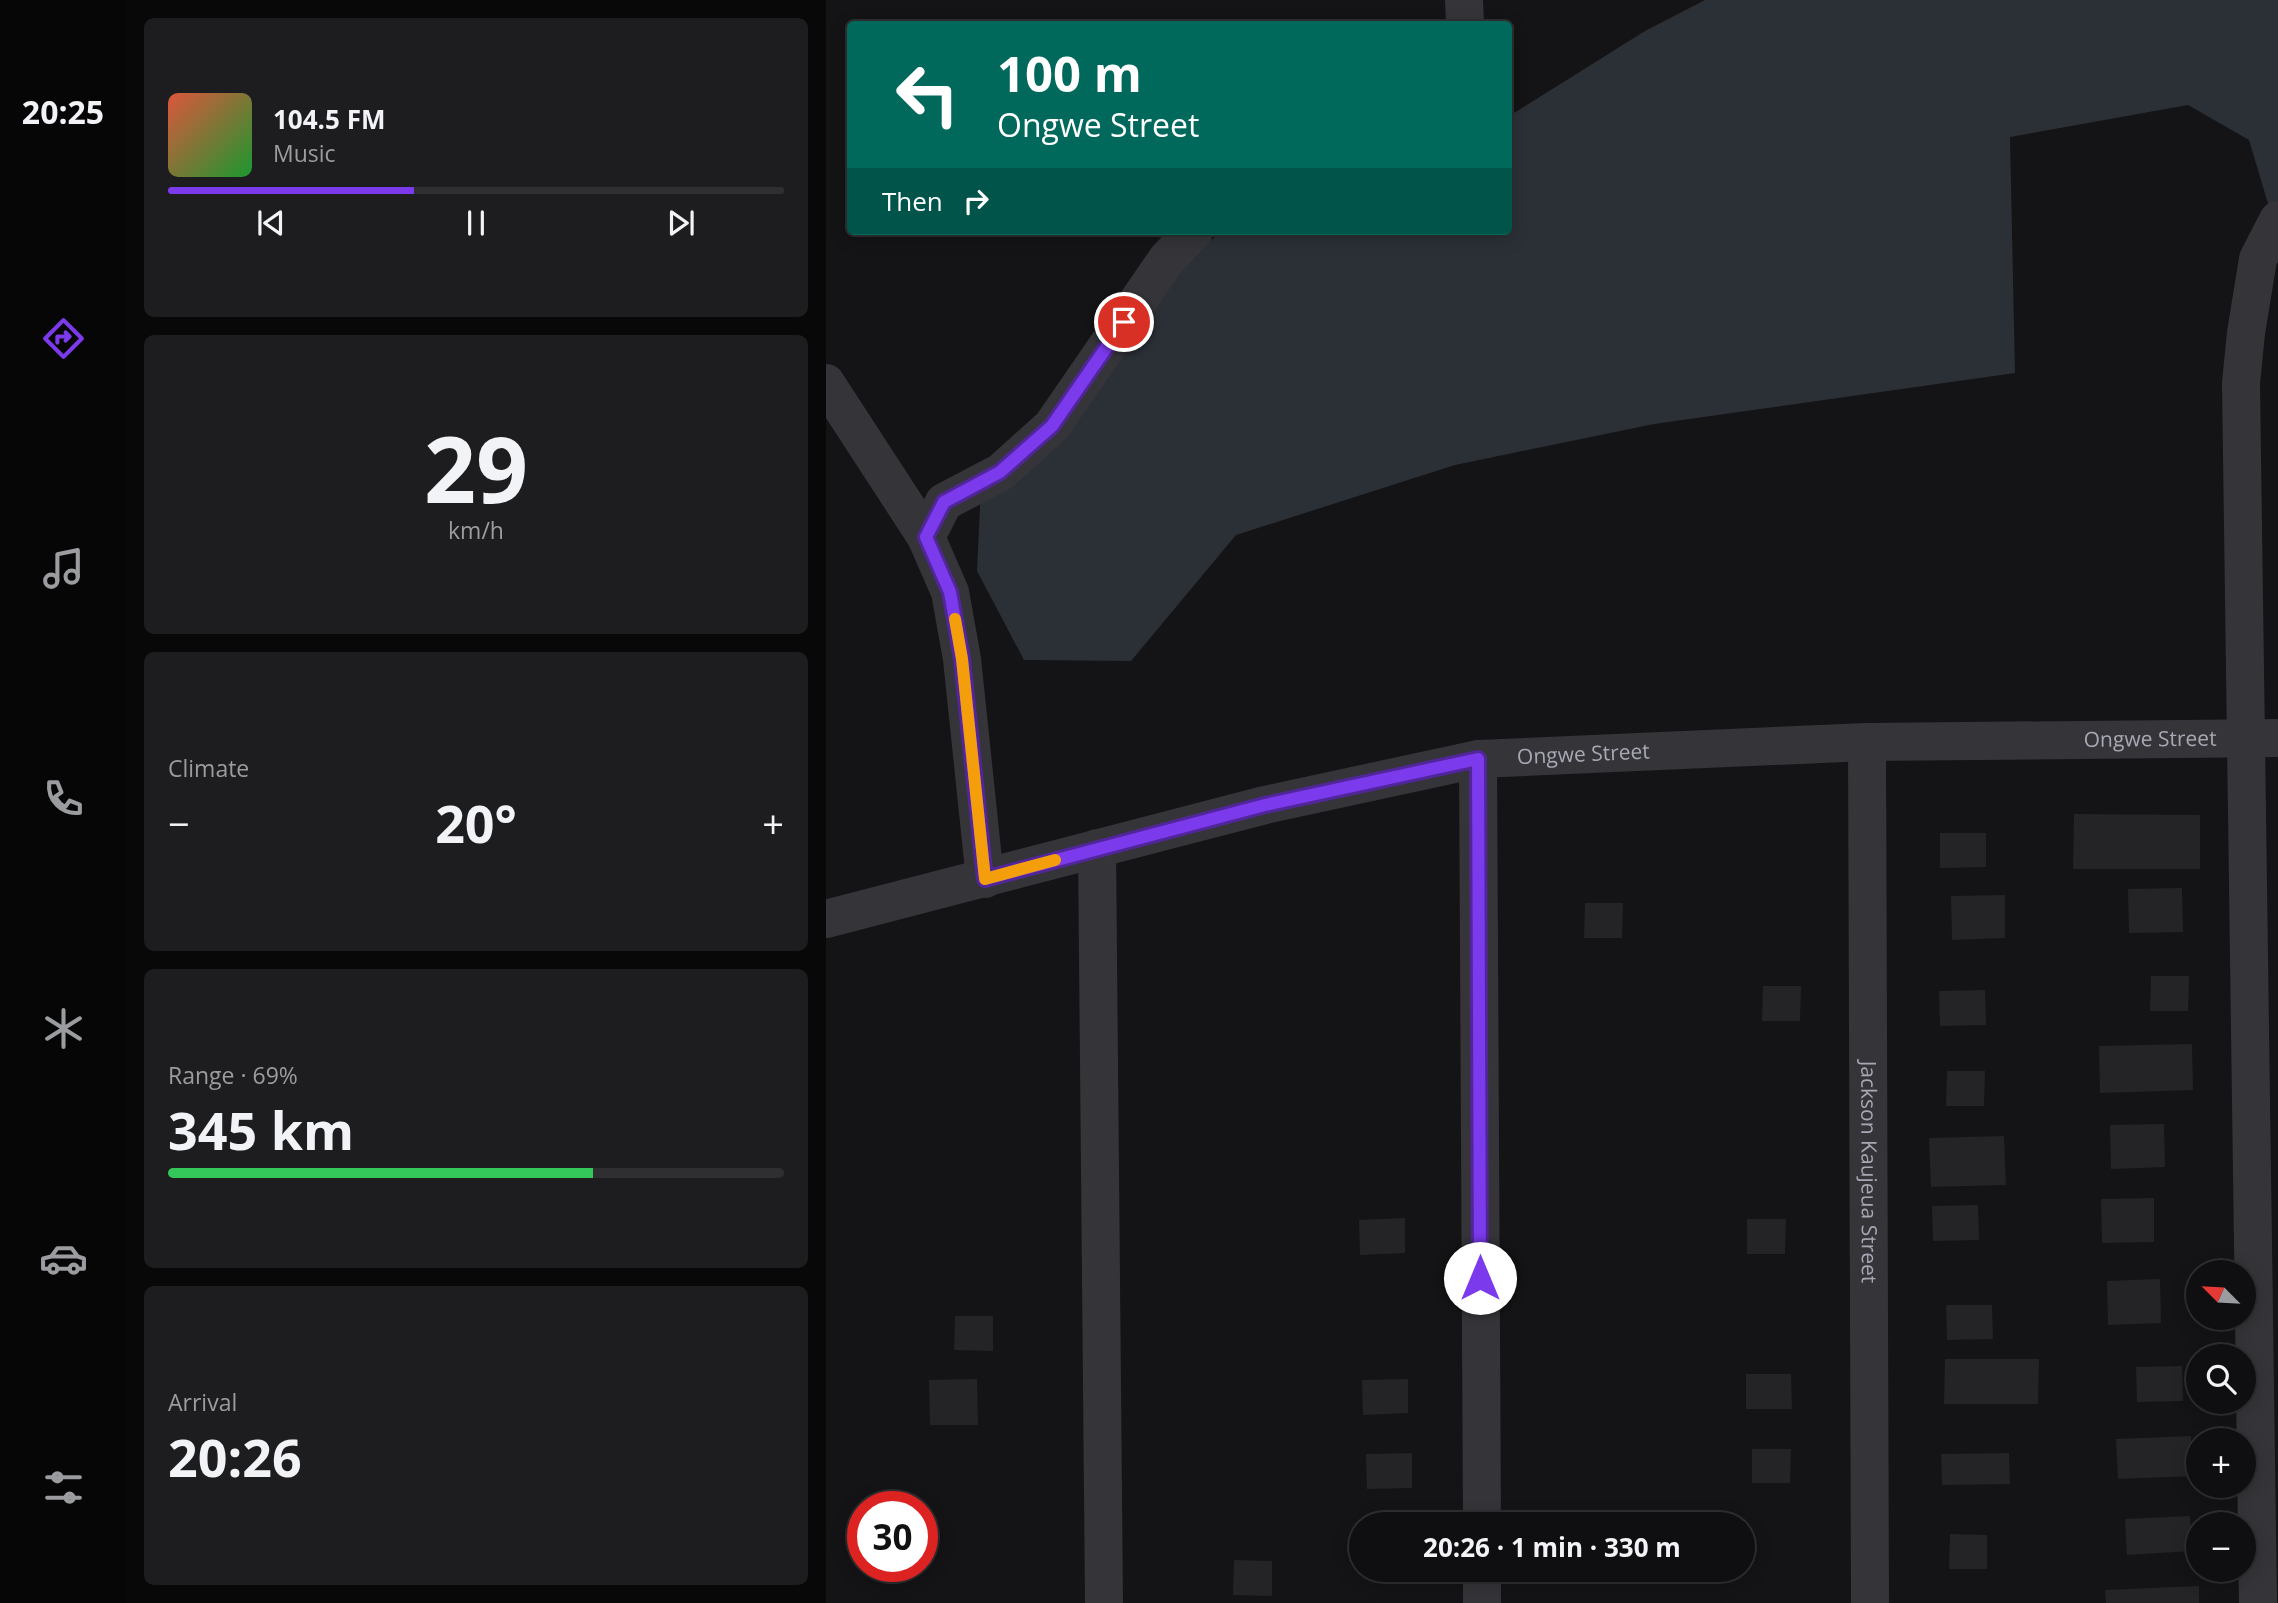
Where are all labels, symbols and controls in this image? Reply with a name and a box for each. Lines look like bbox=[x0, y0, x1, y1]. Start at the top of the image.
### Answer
text: 100 m bbox=[997, 40, 1142, 106]
icon: left bbox=[882, 49, 973, 140]
text: 20:25 bbox=[22, 90, 104, 133]
text: 104.5 FM bbox=[273, 101, 385, 137]
text: Ongwe Street bbox=[997, 103, 1199, 146]
text: Music bbox=[273, 137, 336, 169]
icon: right bbox=[957, 182, 995, 220]
text: Then bbox=[882, 183, 943, 219]
icon: previous bbox=[252, 204, 290, 242]
icon: pause bbox=[457, 204, 495, 242]
icon: next bbox=[662, 204, 700, 242]
pin bbox=[1094, 292, 1154, 352]
icon: arrive bbox=[1105, 303, 1143, 341]
icon: directions bbox=[39, 314, 88, 363]
text: 29 bbox=[424, 406, 528, 530]
text: km/h bbox=[448, 514, 504, 546]
icon: music bbox=[39, 544, 88, 593]
street label: Ongwe Street bbox=[2084, 724, 2217, 753]
street label: Ongwe Street bbox=[1516, 737, 1650, 770]
text: Climate bbox=[168, 752, 249, 784]
icon: phone bbox=[39, 774, 88, 823]
text: 20° bbox=[435, 787, 517, 858]
text: − bbox=[168, 797, 190, 849]
text: + bbox=[762, 797, 784, 849]
icon: climate bbox=[39, 1004, 88, 1053]
text: Range · 69% bbox=[168, 1059, 298, 1091]
street label: Jackson Kaujeua Street bbox=[1855, 1059, 1884, 1283]
text: 345 km bbox=[168, 1094, 354, 1165]
icon: car bbox=[39, 1234, 88, 1283]
position arrow bbox=[1443, 1241, 1517, 1315]
north arrow bbox=[2186, 1260, 2256, 1330]
map controls bbox=[2186, 1260, 2256, 1582]
button: search bbox=[2186, 1344, 2256, 1414]
text: Arrival bbox=[168, 1386, 237, 1418]
text: 20:26 bbox=[168, 1421, 302, 1492]
button: + bbox=[2186, 1428, 2256, 1498]
icon: filters bbox=[39, 1463, 88, 1512]
speed limit sign: 30 bbox=[847, 1491, 938, 1582]
button: − bbox=[2186, 1512, 2256, 1582]
text: 20:26 · 1 min · 330 m bbox=[1423, 1529, 1681, 1565]

